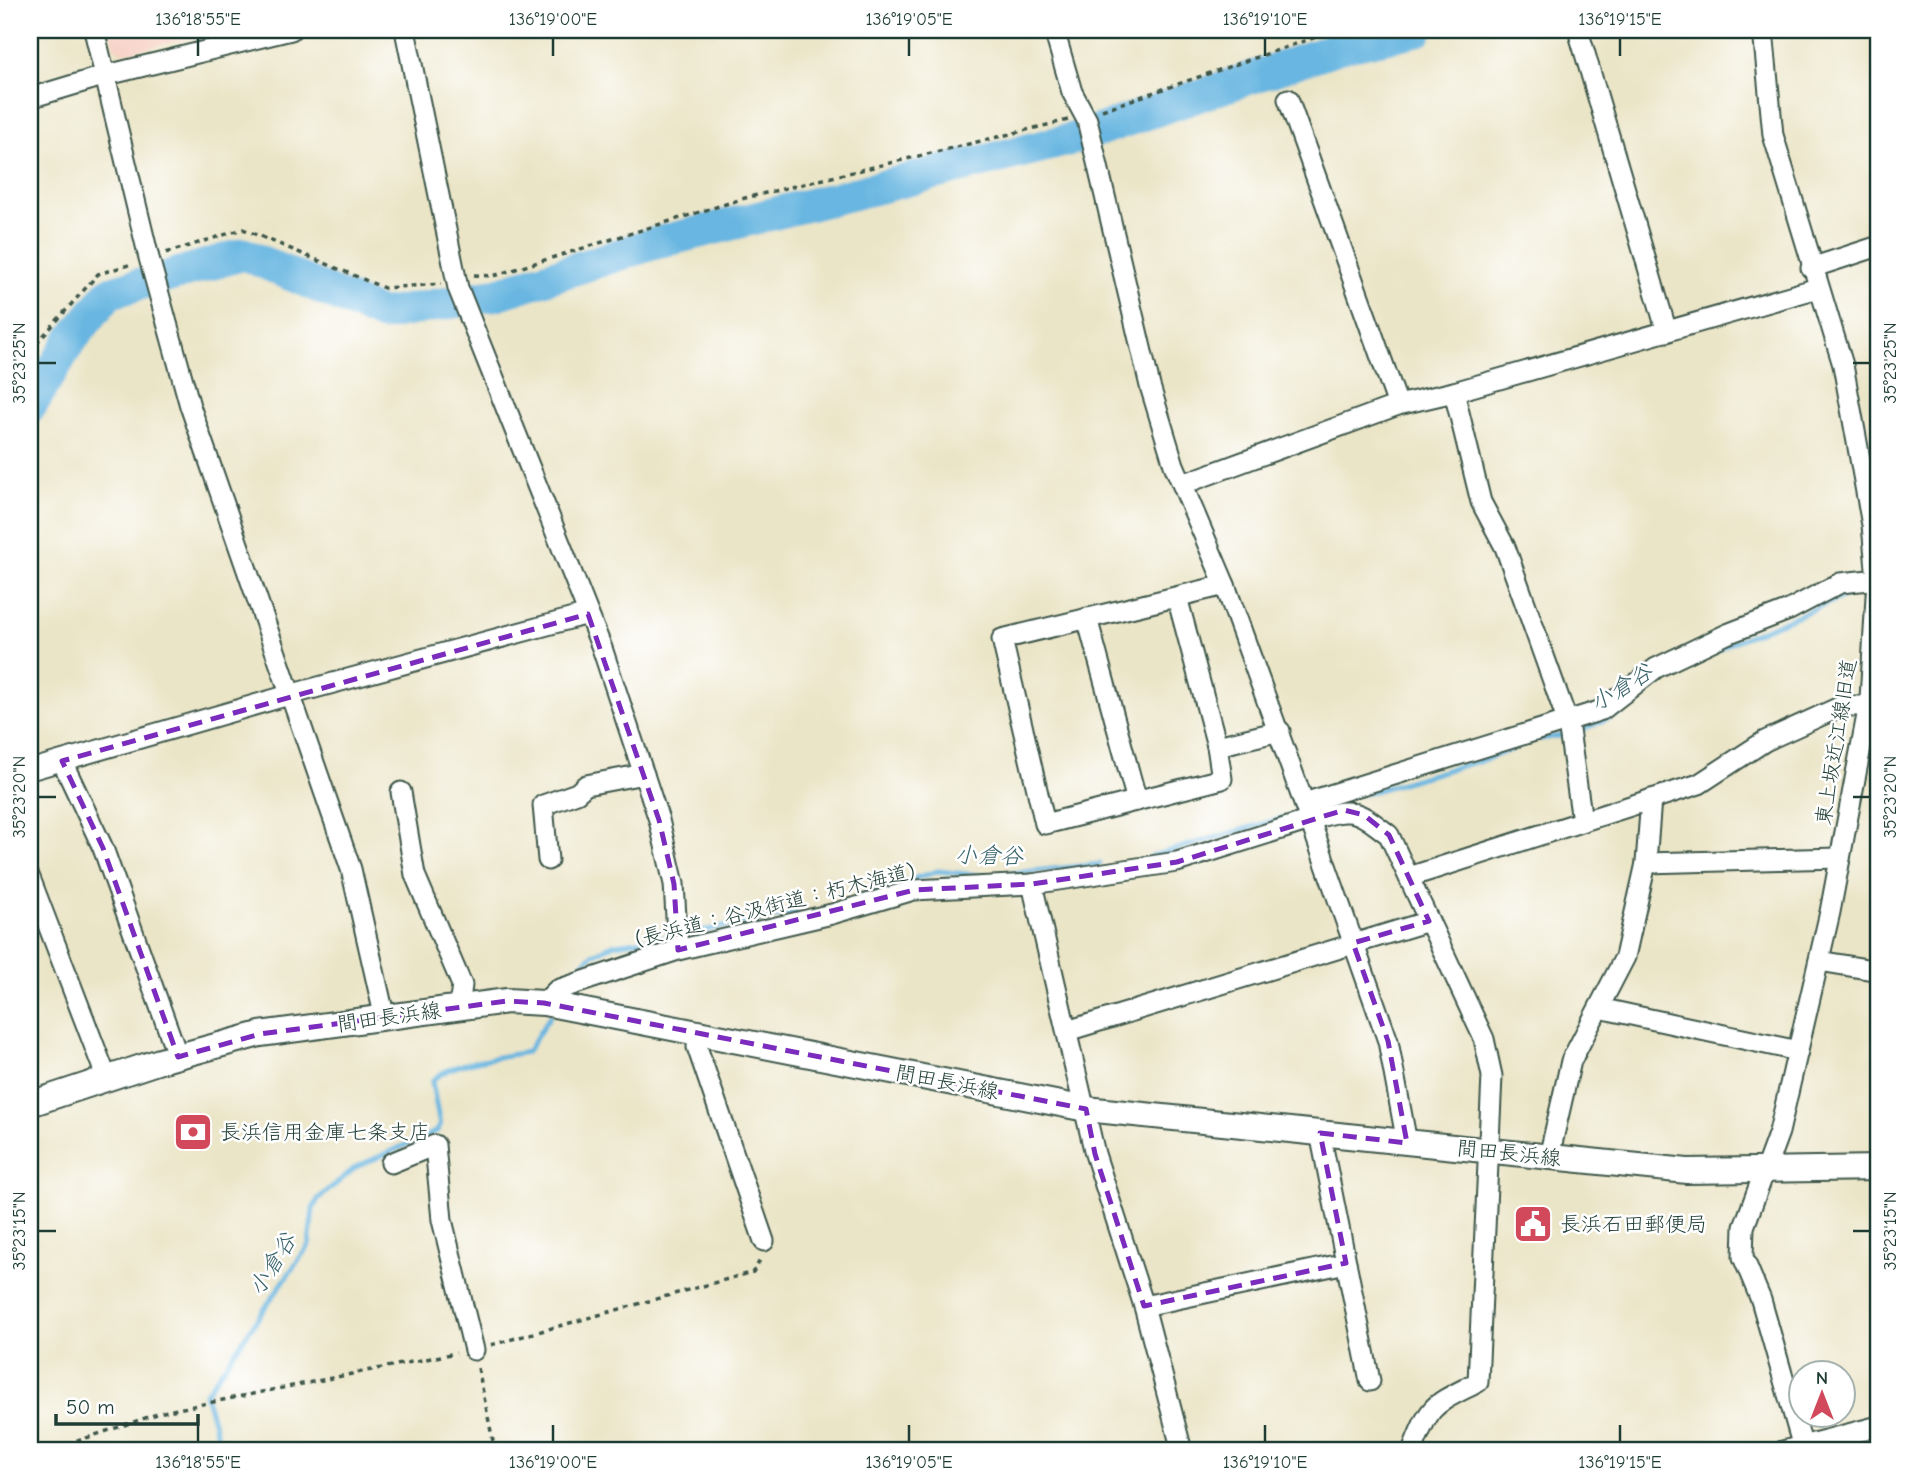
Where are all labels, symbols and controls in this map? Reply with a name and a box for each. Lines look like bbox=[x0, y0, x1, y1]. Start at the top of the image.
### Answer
text: 136°18'55"E bbox=[155, 9, 241, 30]
text: 136°19'00"E bbox=[509, 9, 597, 30]
text: 136°19'05"E bbox=[865, 9, 953, 30]
text: 136°19'10"E bbox=[1223, 9, 1307, 30]
text: 136°19'15"E bbox=[1578, 9, 1662, 30]
text: 35°23'25"N bbox=[9, 322, 30, 404]
text: 35°23'25"N bbox=[1880, 322, 1901, 404]
water label: 小倉谷 bbox=[1585, 657, 1659, 717]
street label: 東上坂近江線旧道 bbox=[1811, 657, 1861, 827]
text: 35°23'20"N bbox=[9, 756, 30, 838]
text: 35°23'20"N bbox=[1880, 756, 1901, 838]
water label: 小倉谷 bbox=[954, 841, 1025, 870]
street label: (長浜道：谷汲街道：朽木海道) bbox=[633, 859, 917, 951]
street label: 間田長浜線 bbox=[335, 998, 443, 1036]
street label: 間田長浜線 bbox=[893, 1060, 1001, 1104]
bank icon: 長浜信用金庫七条支店 bbox=[172, 1111, 214, 1153]
place label: 長浜信用金庫七条支店 bbox=[220, 1120, 430, 1144]
street label: 間田長浜線 bbox=[1456, 1136, 1562, 1170]
text: 35°23'15"N bbox=[9, 1191, 30, 1271]
text: 35°23'15"N bbox=[1880, 1191, 1901, 1271]
public building icon: 長浜石田郵便局 bbox=[1512, 1203, 1554, 1245]
place label: 長浜石田郵便局 bbox=[1560, 1212, 1707, 1236]
water label: 小倉谷 bbox=[243, 1227, 303, 1301]
north arrow bbox=[1786, 1358, 1856, 1428]
text: N bbox=[1816, 1367, 1828, 1389]
scale bar bbox=[56, 1383, 198, 1427]
text: 50 m bbox=[66, 1395, 115, 1419]
text: 136°18'55"E bbox=[155, 1452, 241, 1473]
text: 136°19'00"E bbox=[509, 1452, 597, 1473]
text: 136°19'05"E bbox=[865, 1452, 953, 1473]
text: 136°19'10"E bbox=[1223, 1452, 1307, 1473]
text: 136°19'15"E bbox=[1578, 1452, 1662, 1473]

